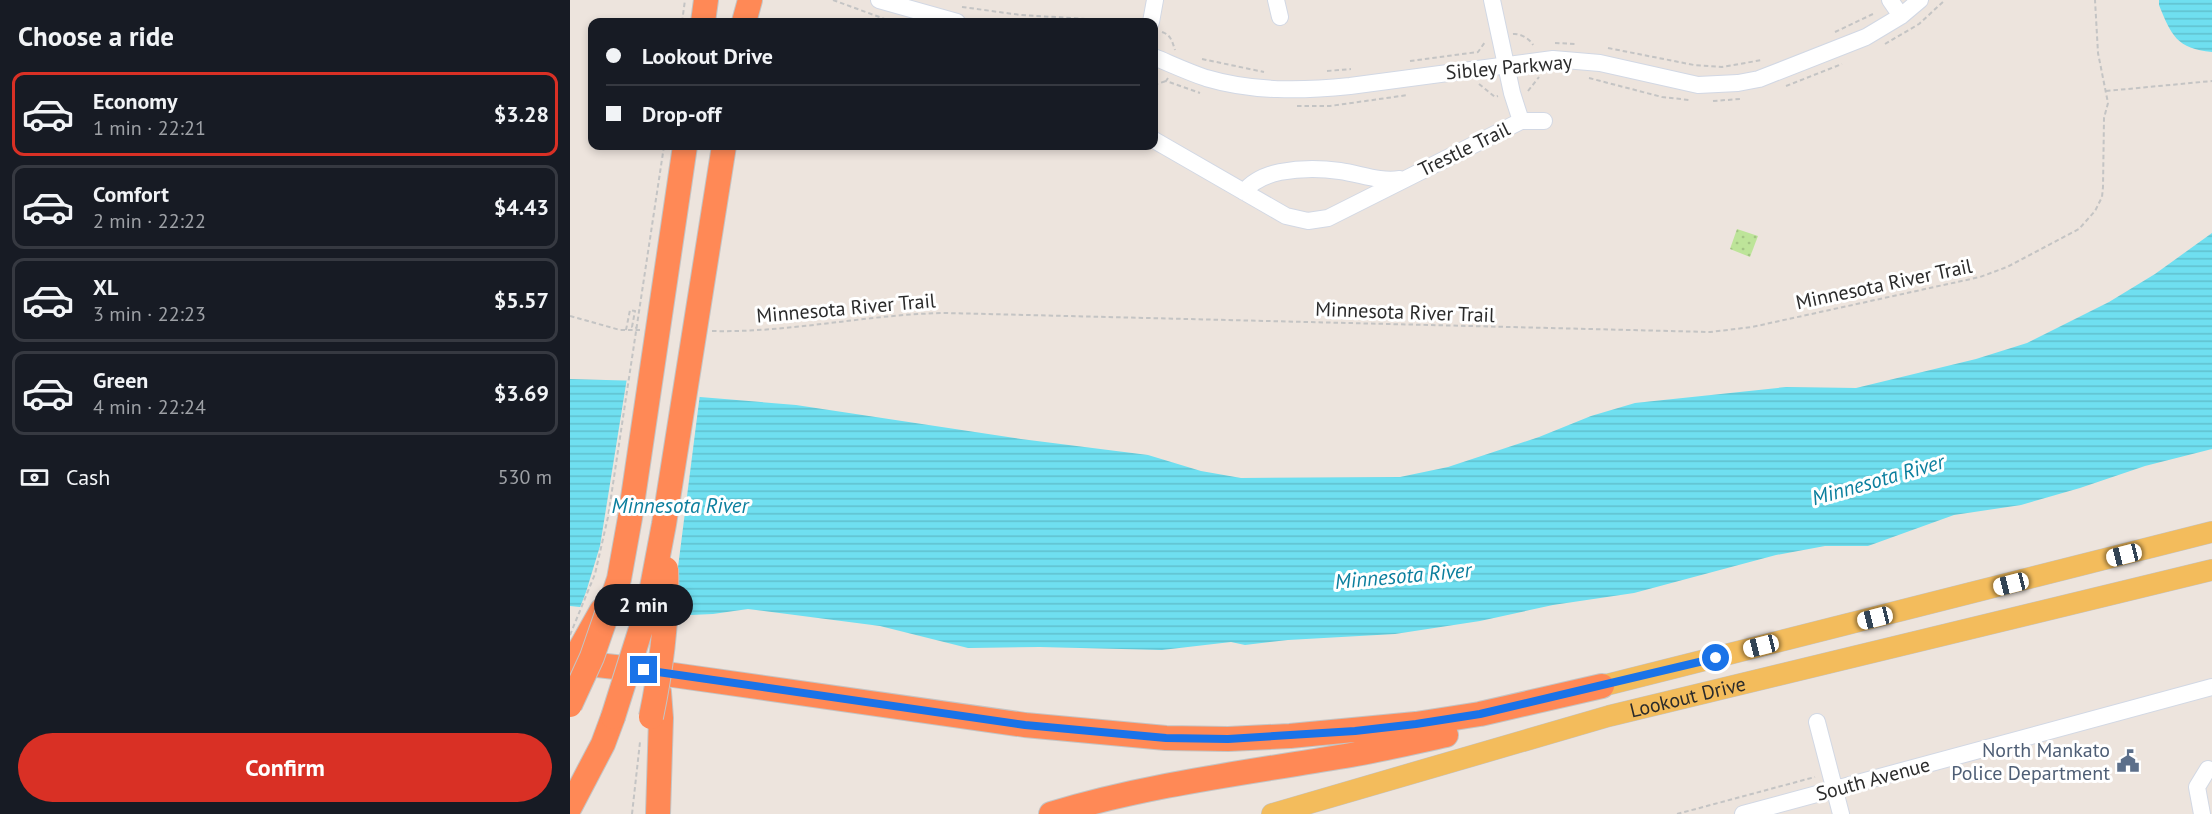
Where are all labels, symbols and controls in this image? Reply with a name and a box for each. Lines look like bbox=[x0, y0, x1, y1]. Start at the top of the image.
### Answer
text: Choose a ride bbox=[18, 19, 174, 53]
text: Lookout Drive bbox=[642, 42, 773, 70]
street label: Sibley Parkway bbox=[1445, 48, 1574, 85]
icon: car bbox=[21, 87, 75, 141]
text: Economy bbox=[93, 87, 177, 115]
text: $3.28 bbox=[494, 100, 549, 128]
text: Drop-off bbox=[642, 100, 721, 128]
text: 1 min · 22:21 bbox=[93, 115, 206, 141]
street label: Trestle Trail bbox=[1414, 116, 1514, 182]
icon: car bbox=[21, 180, 75, 234]
text: Comfort bbox=[93, 180, 169, 208]
text: $4.43 bbox=[494, 193, 549, 221]
text: 2 min · 22:22 bbox=[93, 208, 206, 234]
street label: Minnesota River Trail bbox=[1793, 253, 1975, 315]
icon: car bbox=[21, 273, 75, 327]
text: XL bbox=[93, 273, 118, 301]
text: $5.57 bbox=[494, 286, 549, 314]
street label: Minnesota River Trail bbox=[755, 287, 937, 329]
street label: Minnesota River Trail bbox=[1315, 296, 1495, 328]
text: 3 min · 22:23 bbox=[93, 301, 206, 327]
icon: car bbox=[21, 366, 75, 420]
text: Green bbox=[93, 366, 148, 394]
text: $3.69 bbox=[494, 379, 549, 407]
text: 4 min · 22:24 bbox=[93, 394, 206, 420]
water label: Minnesota River bbox=[1808, 447, 1949, 511]
icon: cash bbox=[18, 461, 51, 494]
text: Cash bbox=[66, 463, 110, 491]
text: 530 m bbox=[498, 464, 552, 490]
water label: Minnesota River bbox=[612, 492, 751, 519]
car bbox=[2104, 542, 2144, 568]
water label: Minnesota River bbox=[1334, 556, 1474, 595]
car bbox=[1991, 571, 2031, 597]
callout: 2 min bbox=[595, 583, 694, 625]
text: 2 min bbox=[619, 592, 668, 618]
car bbox=[1855, 605, 1895, 631]
car bbox=[1741, 633, 1781, 659]
route start bbox=[1702, 644, 1729, 671]
route end bbox=[630, 656, 657, 683]
street label: Lookout Drive bbox=[1627, 670, 1748, 724]
button: Confirm bbox=[18, 733, 552, 802]
place label: North Mankato Police Department bbox=[1951, 737, 2110, 786]
public building icon: North Mankato Police Department bbox=[2115, 748, 2141, 774]
street label: South Avenue bbox=[1813, 751, 1933, 807]

